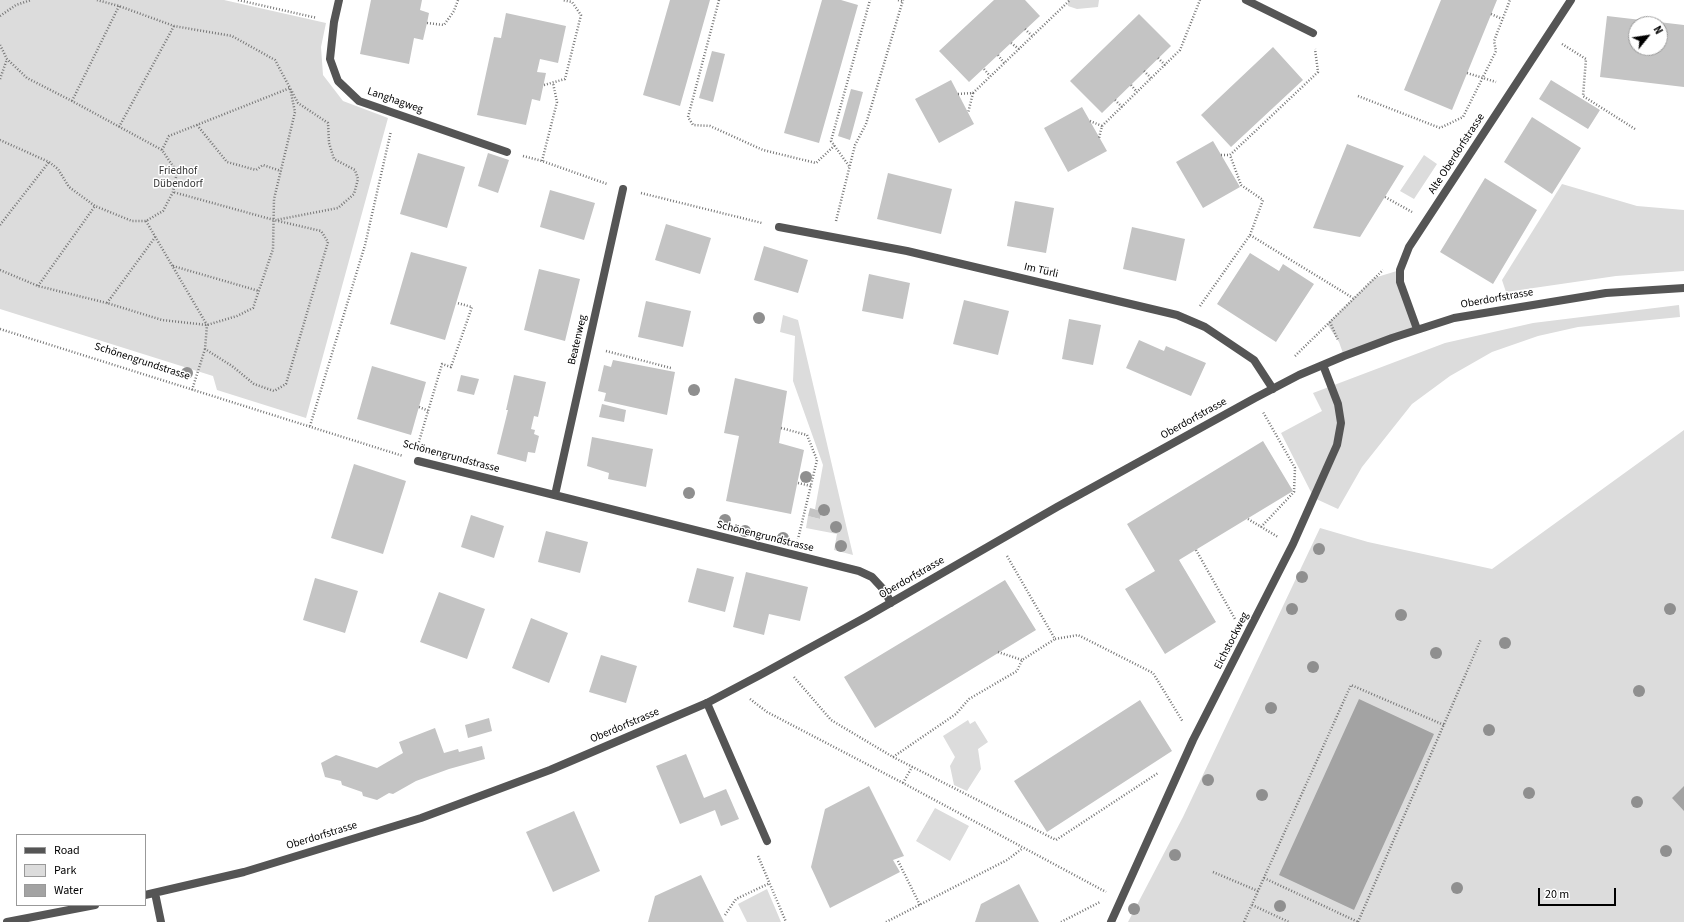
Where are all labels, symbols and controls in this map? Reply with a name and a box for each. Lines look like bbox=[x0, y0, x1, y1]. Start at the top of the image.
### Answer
north arrow bbox=[1628, 16, 1668, 56]
text: N bbox=[1650, 23, 1666, 37]
street label: Langhagweg bbox=[365, 85, 425, 117]
street label: Alte Oberdorfstrasse bbox=[1426, 111, 1488, 197]
park label: Friedhof Dübendorf bbox=[153, 165, 203, 191]
street label: Im Türli bbox=[1023, 261, 1059, 281]
street label: Oberdorfstrasse bbox=[1460, 286, 1534, 312]
street label: Beatenweg bbox=[566, 314, 590, 366]
street label: Schönengrundstrasse bbox=[93, 340, 191, 384]
street label: Oberdorfstrasse bbox=[1159, 395, 1229, 443]
street label: Schönengrundstrasse bbox=[401, 438, 501, 476]
street label: Schönengrundstrasse bbox=[715, 519, 815, 555]
street label: Oberdorfstrasse bbox=[877, 554, 947, 602]
street label: Eichstockweg bbox=[1212, 610, 1252, 672]
street label: Oberdorfstrasse bbox=[589, 706, 661, 746]
street label: Oberdorfstrasse bbox=[285, 819, 359, 853]
legend bbox=[16, 834, 146, 906]
text: Road bbox=[54, 842, 80, 859]
text: Park bbox=[54, 862, 76, 879]
scale bar bbox=[1540, 880, 1618, 906]
text: Water bbox=[54, 882, 83, 899]
text: 20 m bbox=[1545, 886, 1569, 903]

